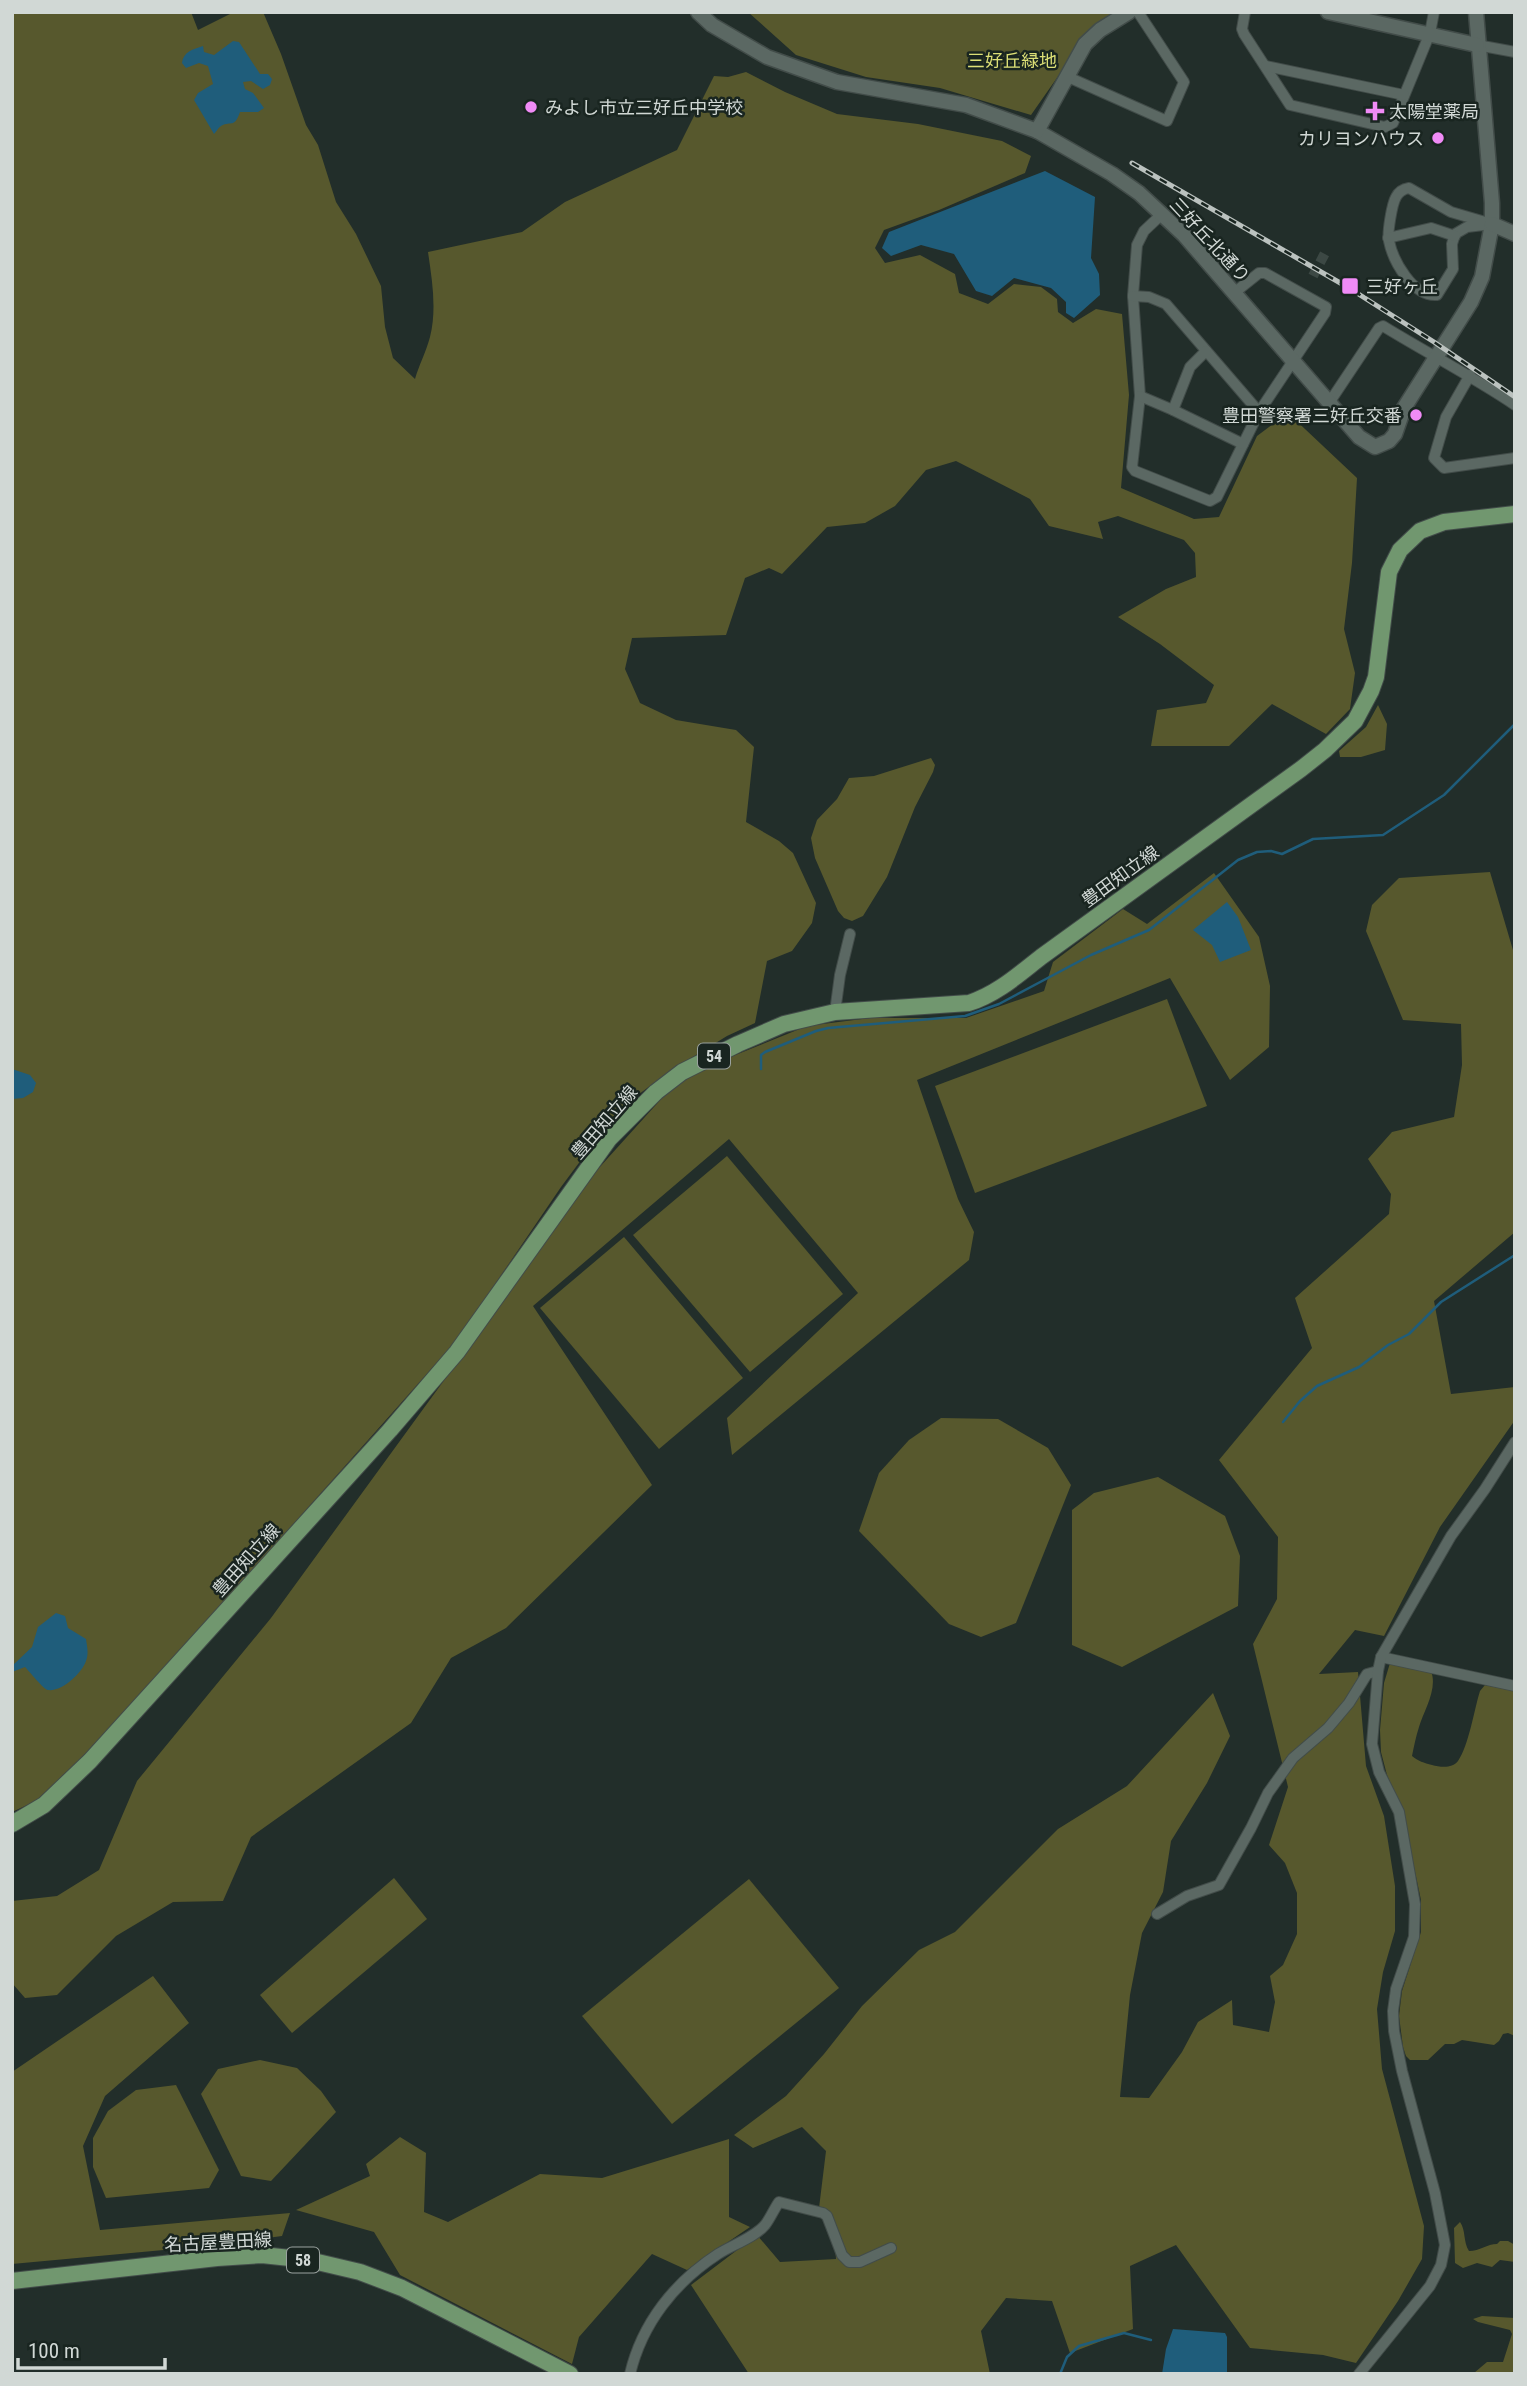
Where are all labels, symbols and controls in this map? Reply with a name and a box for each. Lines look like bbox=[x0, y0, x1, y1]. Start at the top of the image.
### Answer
park label: 三好丘緑地 bbox=[967, 50, 1057, 71]
place label: みよし市立三好丘中学校 bbox=[545, 97, 743, 118]
marker: みよし市立三好丘中学校 bbox=[523, 99, 539, 115]
place label: 太陽堂薬局 bbox=[1389, 101, 1479, 122]
marker: 太陽堂薬局 bbox=[1367, 103, 1383, 119]
place label: カリヨンハウス bbox=[1298, 128, 1424, 149]
marker: カリヨンハウス bbox=[1430, 130, 1446, 146]
street label: 三好丘北通り bbox=[1165, 193, 1255, 287]
marker: 三好ヶ丘 bbox=[1340, 276, 1360, 296]
place label: 三好ヶ丘 bbox=[1366, 276, 1438, 297]
place label: 豊田警察署三好丘交番 bbox=[1222, 405, 1402, 426]
marker: 豊田警察署三好丘交番 bbox=[1408, 407, 1424, 423]
street label: 豊田知立線 bbox=[1077, 841, 1163, 911]
road number: 54 bbox=[698, 1044, 730, 1068]
street label: 豊田知立線 bbox=[567, 1081, 641, 1163]
street label: 豊田知立線 bbox=[208, 1520, 284, 1600]
street label: 名古屋豊田線 bbox=[164, 2229, 272, 2255]
road number: 58 bbox=[287, 2248, 319, 2272]
scale bar bbox=[18, 2326, 164, 2370]
text: 100 m bbox=[28, 2339, 80, 2363]

